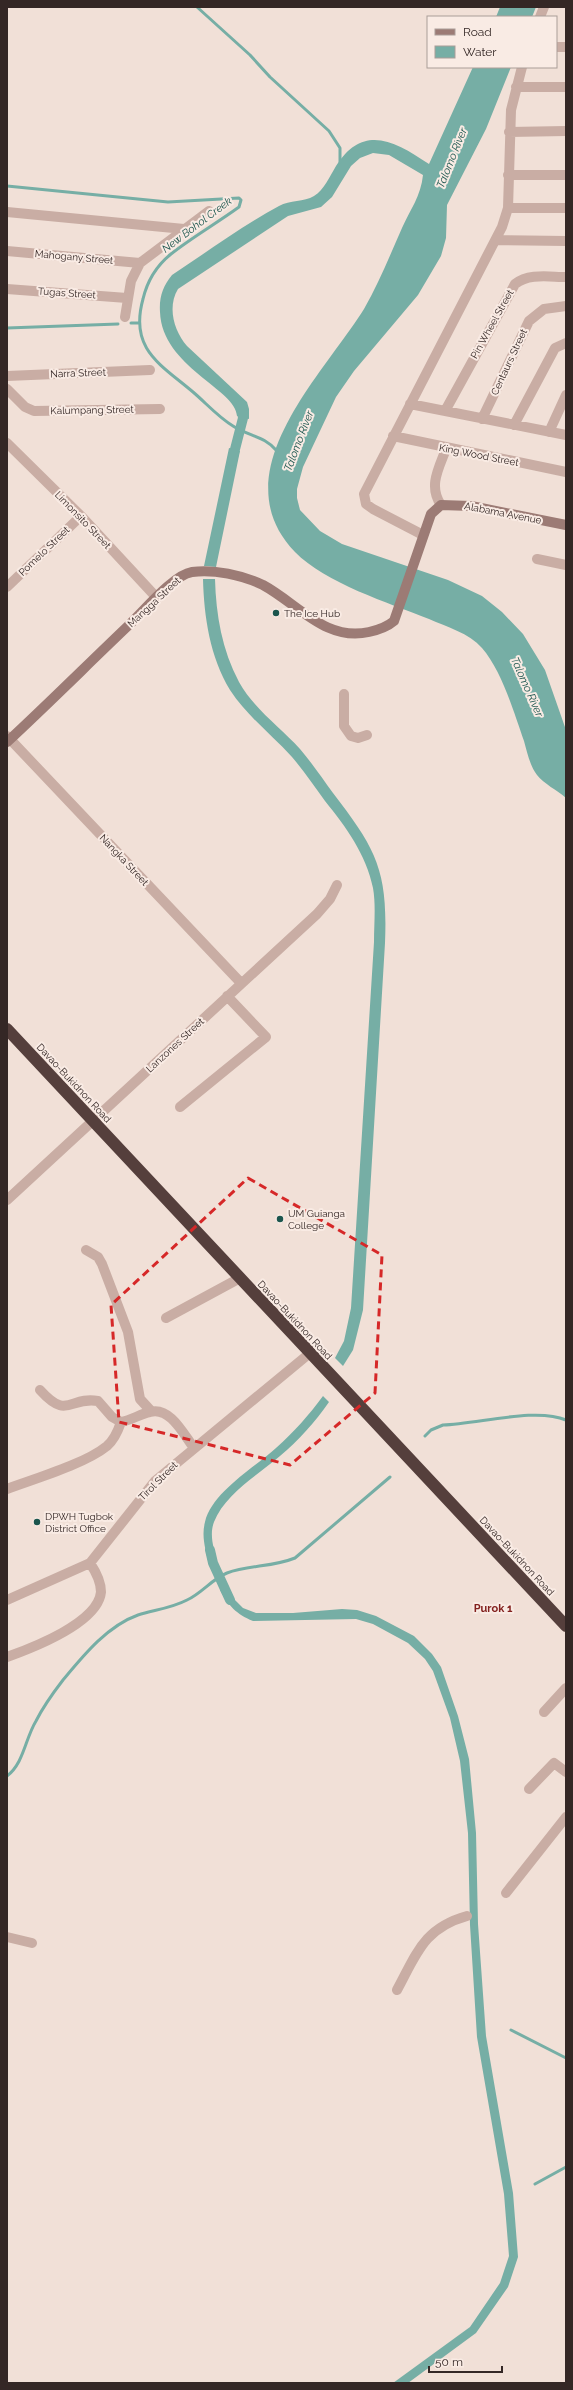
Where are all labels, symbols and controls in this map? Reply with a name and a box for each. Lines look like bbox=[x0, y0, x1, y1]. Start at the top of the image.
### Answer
legend bbox=[427, 16, 557, 68]
text: Road bbox=[463, 25, 492, 39]
text: Water bbox=[463, 45, 497, 59]
water label: Talomo River bbox=[434, 125, 470, 190]
water label: New Bohol Creek bbox=[159, 194, 235, 256]
street label: Mahogany Street bbox=[34, 248, 114, 266]
street label: Tugas Street bbox=[38, 285, 97, 301]
street label: Pin Wheel Street bbox=[468, 287, 516, 360]
street label: Centaurs Street bbox=[489, 327, 529, 397]
street label: Narra Street bbox=[50, 367, 107, 379]
street label: Kalumpang Street bbox=[50, 404, 135, 416]
water label: Talomo River bbox=[281, 408, 317, 473]
street label: King Wood Street bbox=[438, 442, 520, 468]
street label: Limonsito Street bbox=[53, 489, 114, 551]
street label: Alabama Avenue bbox=[463, 500, 543, 526]
street label: Pomelo Street bbox=[16, 524, 72, 578]
street label: Mangga Street bbox=[125, 574, 183, 629]
marker: The Ice Hub bbox=[271, 608, 281, 618]
place label: The Ice Hub bbox=[284, 608, 340, 619]
water label: Talomo River bbox=[508, 655, 546, 720]
street label: Nangka Street bbox=[97, 832, 151, 888]
street label: Lanzones Street bbox=[144, 1015, 207, 1074]
street label: Davao-Bukidnon Road bbox=[35, 1041, 113, 1125]
place label: UM Guianga College bbox=[288, 1208, 345, 1231]
marker: UM Guianga College bbox=[275, 1214, 285, 1224]
street label: Davao-Bukidnon Road bbox=[256, 1278, 334, 1362]
street label: Tirol Street bbox=[136, 1459, 180, 1503]
place label: DPWH Tugbok District Office bbox=[45, 1511, 114, 1534]
street label: Davao-Bukidnon Road bbox=[478, 1514, 556, 1598]
marker: DPWH Tugbok District Office bbox=[32, 1517, 42, 1527]
district label: Purok 1 bbox=[474, 1602, 513, 1615]
scale bar bbox=[429, 2348, 502, 2374]
text: 50 m bbox=[435, 2355, 463, 2369]

